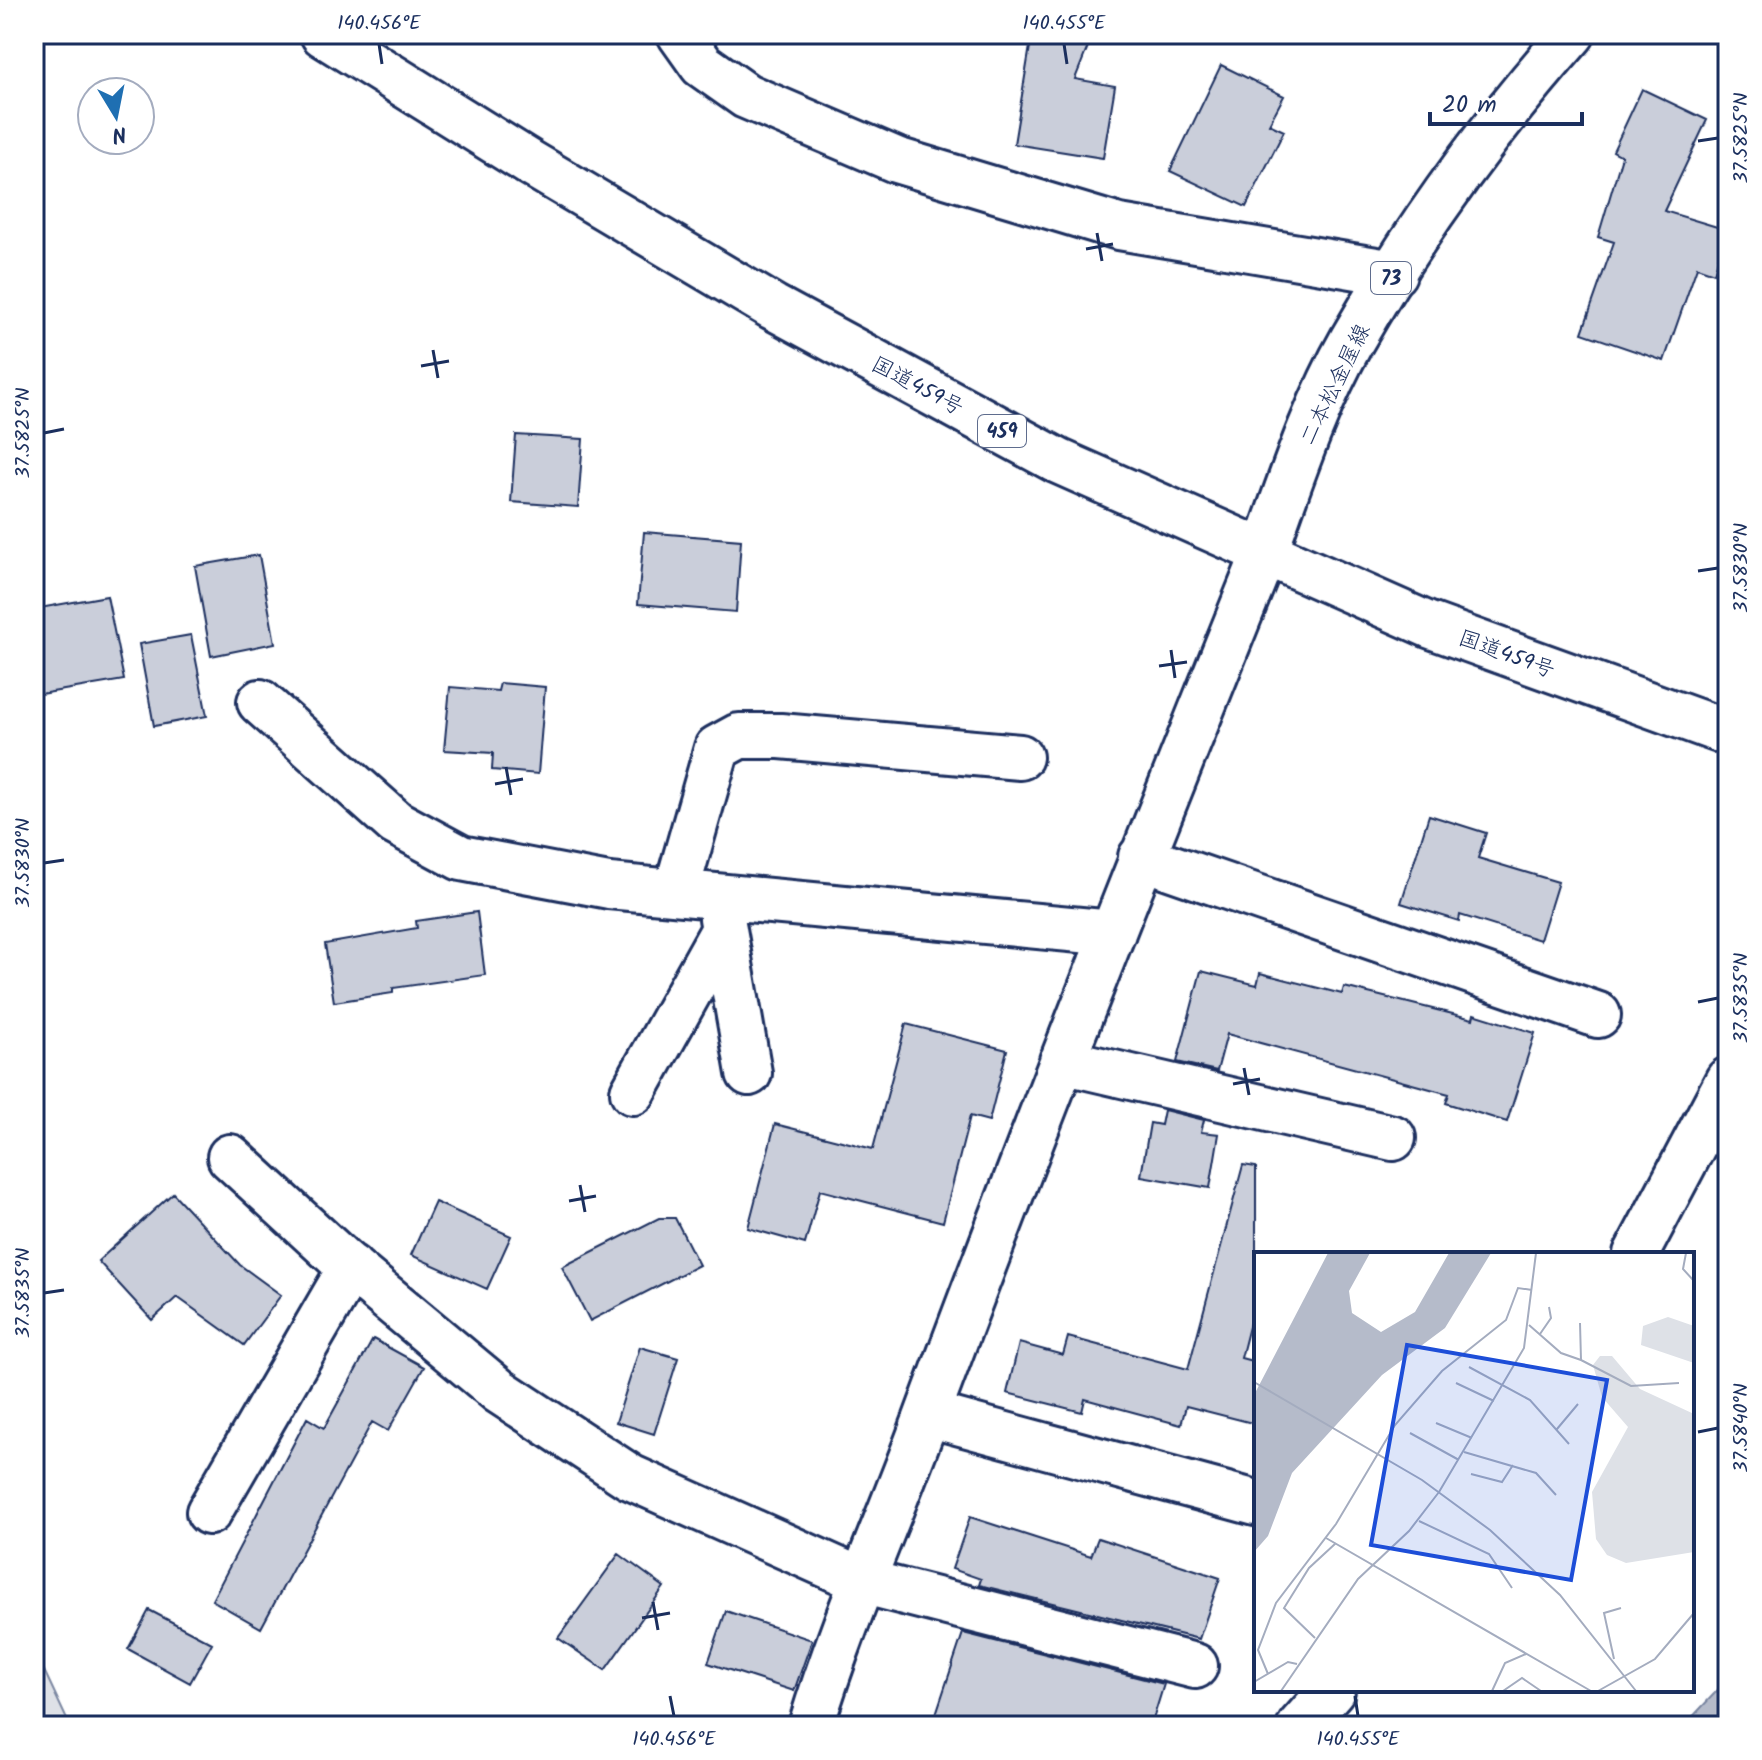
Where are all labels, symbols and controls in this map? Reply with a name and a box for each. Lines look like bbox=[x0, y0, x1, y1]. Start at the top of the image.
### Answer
text: 140.456°E bbox=[337, 8, 422, 40]
text: 140.455°E bbox=[1022, 8, 1107, 40]
north arrow bbox=[76, 76, 156, 156]
scale bar bbox=[1430, 76, 1582, 126]
text: 20 m bbox=[1442, 86, 1497, 125]
text: 37.5825°N bbox=[1726, 93, 1758, 183]
text: N bbox=[109, 115, 129, 152]
road number: 73 bbox=[1371, 262, 1411, 294]
street label: 二本松金屋線 bbox=[1292, 318, 1381, 452]
street label: 国道459号 bbox=[864, 348, 969, 426]
text: 37.5825°N bbox=[8, 388, 40, 478]
road number: 459 bbox=[978, 415, 1026, 447]
text: 37.5830°N bbox=[1726, 523, 1758, 613]
street label: 国道459号 bbox=[1453, 622, 1559, 689]
text: 37.5830°N bbox=[8, 818, 40, 908]
text: 37.5835°N bbox=[1726, 953, 1758, 1043]
text: 37.5835°N bbox=[8, 1248, 40, 1338]
inset map bbox=[1254, 1252, 1694, 1692]
text: 37.5840°N bbox=[1726, 1383, 1758, 1473]
text: 140.456°E bbox=[632, 1724, 717, 1756]
text: 140.455°E bbox=[1316, 1724, 1401, 1756]

